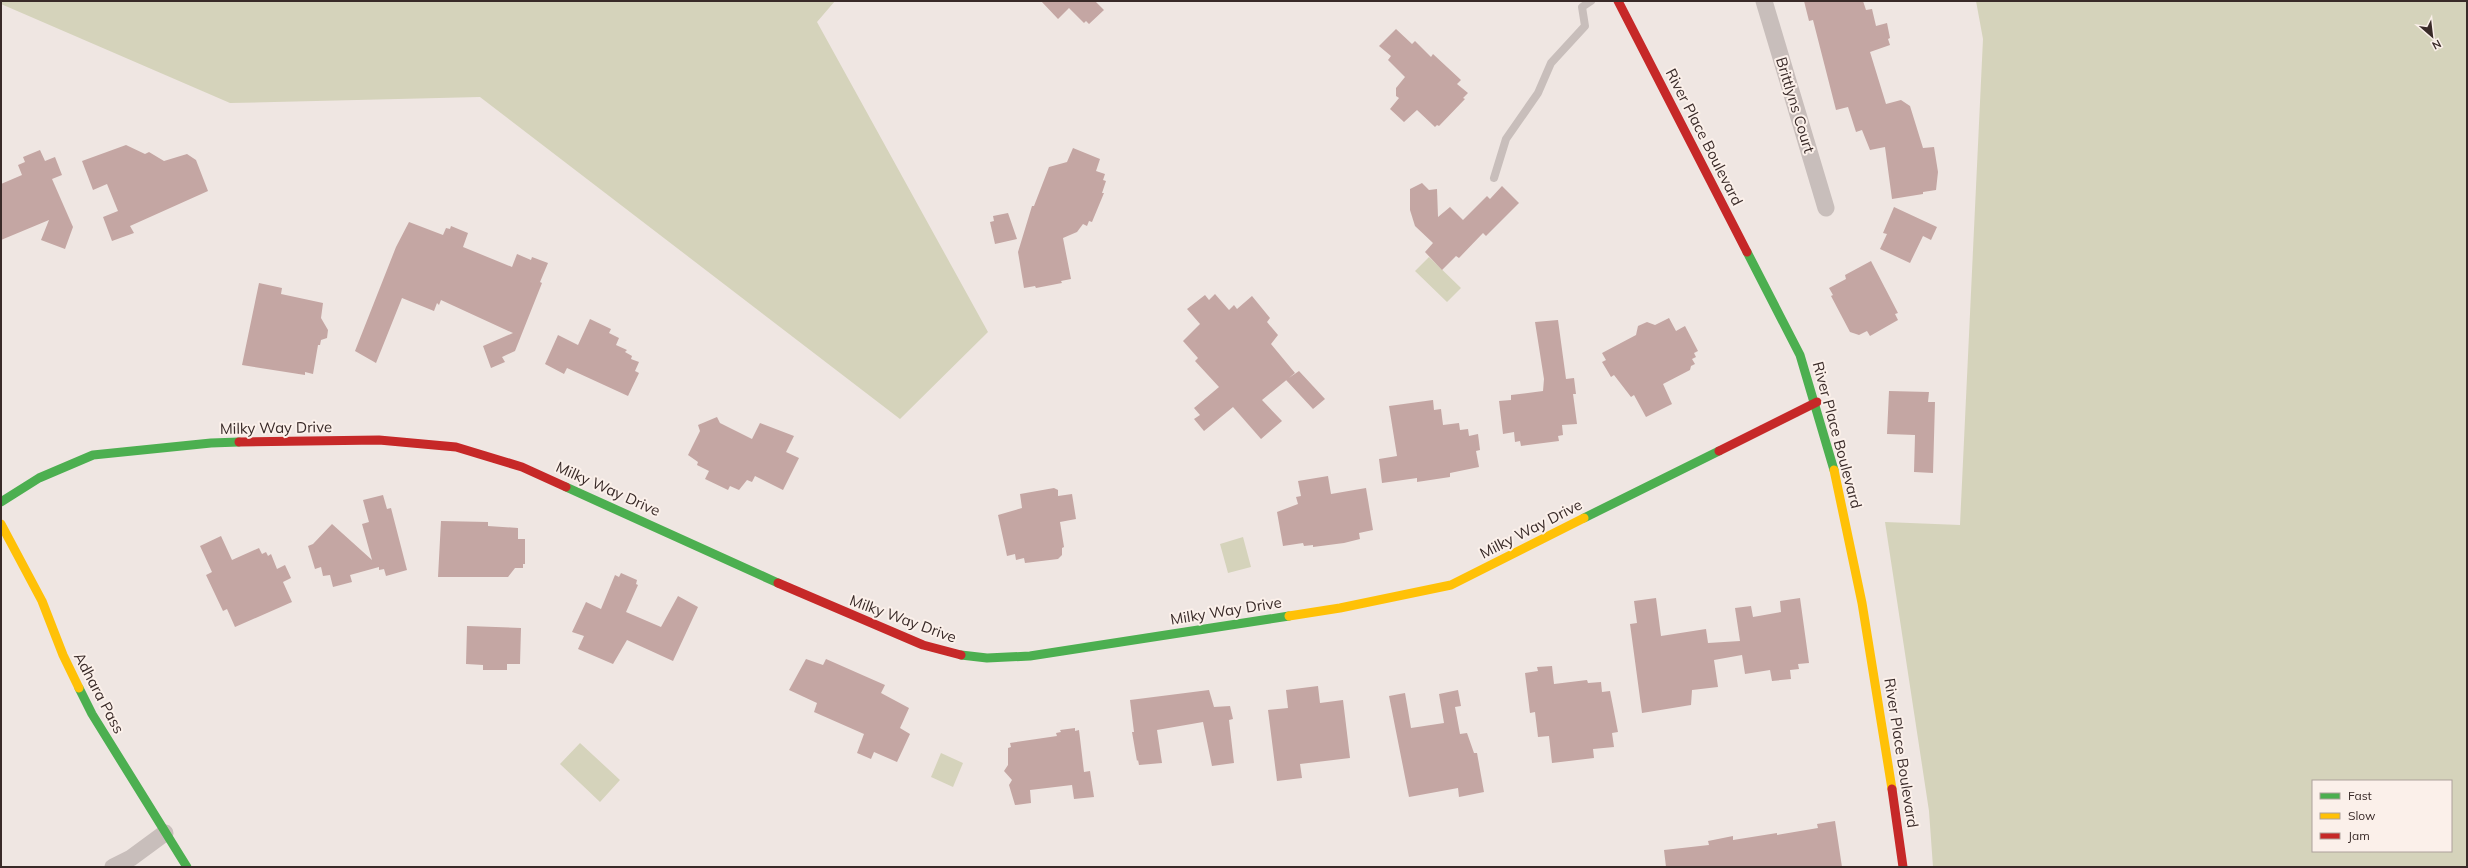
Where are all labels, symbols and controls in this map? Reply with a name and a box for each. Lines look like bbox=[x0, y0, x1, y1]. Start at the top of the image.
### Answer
north arrow bbox=[2412, 16, 2452, 56]
text: N bbox=[2430, 37, 2444, 53]
street label: Brittlyns Court bbox=[1772, 55, 1819, 155]
street label: River Place Boulevard bbox=[1662, 65, 1747, 208]
street label: River Place Boulevard bbox=[1809, 359, 1866, 510]
street label: Milky Way Drive bbox=[220, 417, 332, 438]
street label: Milky Way Drive bbox=[553, 457, 663, 520]
street label: Milky Way Drive bbox=[1476, 495, 1585, 562]
street label: Milky Way Drive bbox=[847, 590, 959, 647]
street label: Milky Way Drive bbox=[1169, 592, 1283, 629]
street label: Adhara Pass bbox=[70, 649, 129, 737]
street label: River Place Boulevard bbox=[1880, 677, 1923, 829]
legend bbox=[2312, 780, 2452, 852]
text: Fast bbox=[2348, 788, 2372, 803]
text: Slow bbox=[2348, 808, 2376, 823]
text: Jam bbox=[2348, 828, 2370, 843]

